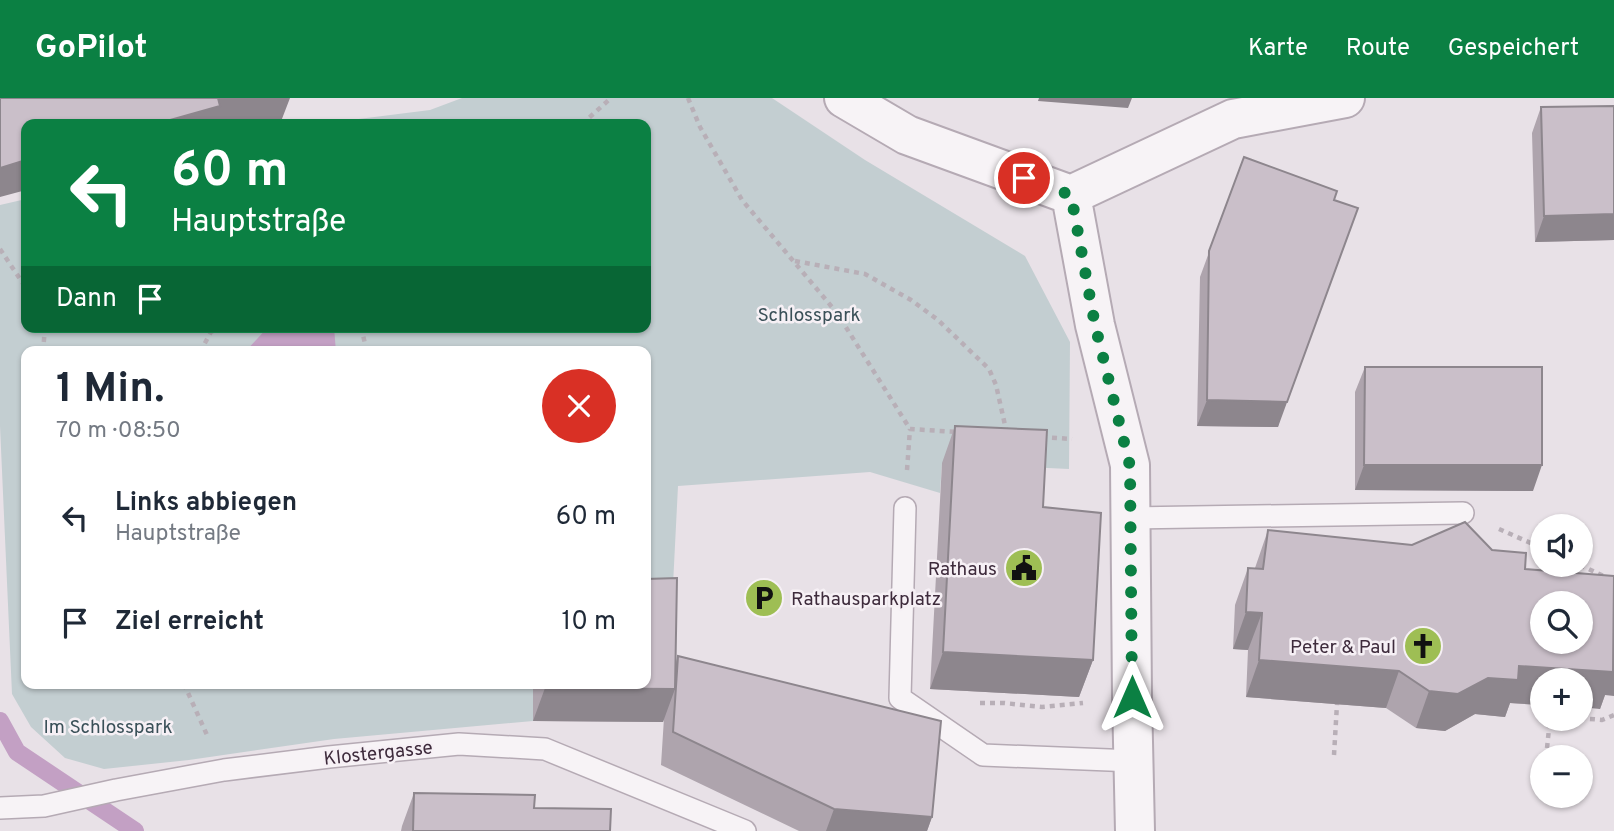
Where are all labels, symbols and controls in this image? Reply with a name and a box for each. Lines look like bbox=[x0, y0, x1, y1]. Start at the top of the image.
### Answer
text: GoPilot bbox=[35, 28, 148, 70]
text: Karte bbox=[1248, 34, 1308, 64]
text: Route bbox=[1346, 34, 1410, 64]
text: Gespeichert bbox=[1448, 34, 1579, 64]
text: 60 m bbox=[171, 142, 289, 204]
icon: left bbox=[56, 147, 147, 238]
pin bbox=[994, 148, 1054, 208]
icon: arrive bbox=[1005, 159, 1043, 197]
text: Hauptstraße bbox=[171, 203, 346, 243]
icon: arrive bbox=[131, 280, 169, 318]
text: Dann bbox=[56, 283, 117, 316]
park label: Schlosspark bbox=[757, 304, 861, 328]
text: 1 Min. bbox=[56, 364, 165, 417]
button: close bbox=[542, 369, 616, 443]
text: 70 m · 08:50 bbox=[56, 417, 181, 446]
text: Links abbiegen bbox=[115, 487, 297, 520]
icon: left bbox=[56, 499, 94, 537]
text: 60 m bbox=[556, 501, 616, 534]
map controls bbox=[1530, 514, 1593, 808]
button: sound bbox=[1530, 514, 1593, 577]
text: Hauptstraße bbox=[115, 520, 241, 549]
public building icon: Rathaus bbox=[1003, 547, 1045, 589]
place label: Rathaus bbox=[928, 558, 997, 582]
parking icon: Rathausparkplatz bbox=[743, 577, 785, 619]
place label: Rathausparkplatz bbox=[791, 588, 941, 612]
button: search bbox=[1530, 591, 1593, 654]
icon: arrive bbox=[56, 604, 94, 642]
text: Ziel erreicht bbox=[115, 606, 264, 639]
text: 10 m bbox=[561, 606, 616, 639]
church icon: Peter & Paul bbox=[1402, 625, 1444, 667]
place label: Peter & Paul bbox=[1290, 636, 1396, 660]
position arrow bbox=[1095, 660, 1169, 734]
button: + bbox=[1530, 668, 1593, 731]
park label: Im Schlosspark bbox=[44, 716, 173, 740]
street label: Klostergasse bbox=[322, 736, 434, 772]
button: − bbox=[1530, 745, 1593, 808]

